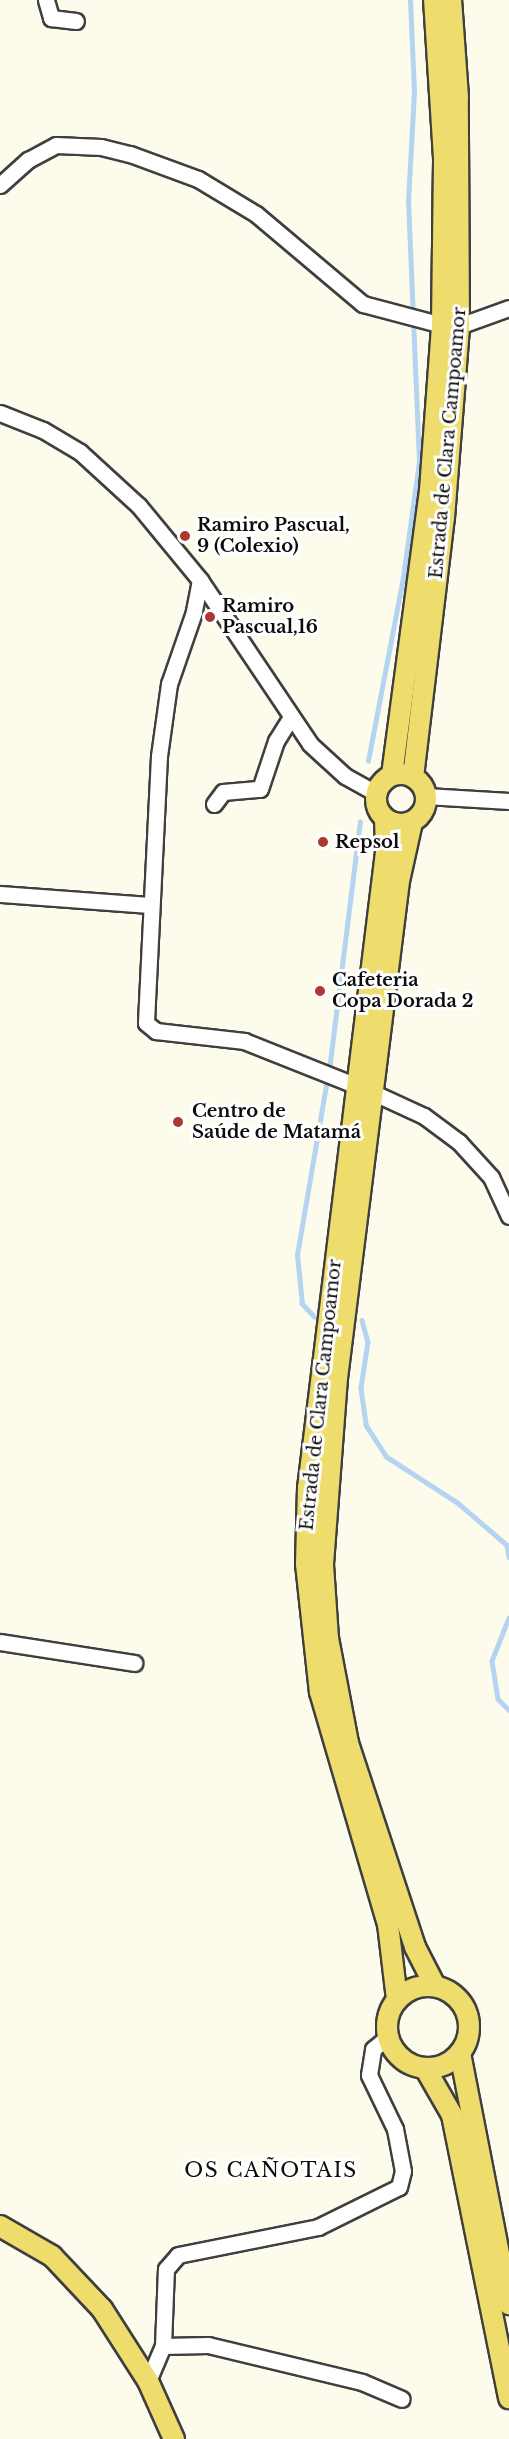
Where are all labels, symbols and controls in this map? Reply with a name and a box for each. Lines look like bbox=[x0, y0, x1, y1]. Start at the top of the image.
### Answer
street label: Estrada de Clara Campoamor bbox=[425, 306, 471, 580]
place label: Ramiro Pascual, 9 (Colexio) bbox=[197, 515, 350, 558]
marker: Ramiro Pascual, 9 (Colexio) bbox=[178, 529, 192, 543]
place label: Ramiro Pascual,16 bbox=[222, 596, 318, 638]
marker: Ramiro Pascual,16 bbox=[203, 610, 217, 624]
place label: Repsol bbox=[335, 831, 399, 853]
marker: Repsol bbox=[316, 835, 330, 849]
place label: Cafeteria Copa Dorada 2 bbox=[332, 970, 473, 1012]
marker: Cafeteria Copa Dorada 2 bbox=[313, 984, 327, 998]
place label: Centro de Saúde de Matamá bbox=[192, 1101, 361, 1144]
marker: Centro de Saúde de Matamá bbox=[169, 1113, 187, 1131]
street label: Estrada de Clara Campoamor bbox=[296, 1258, 346, 1532]
district label: OS CAÑOTAIS bbox=[184, 2158, 358, 2182]

